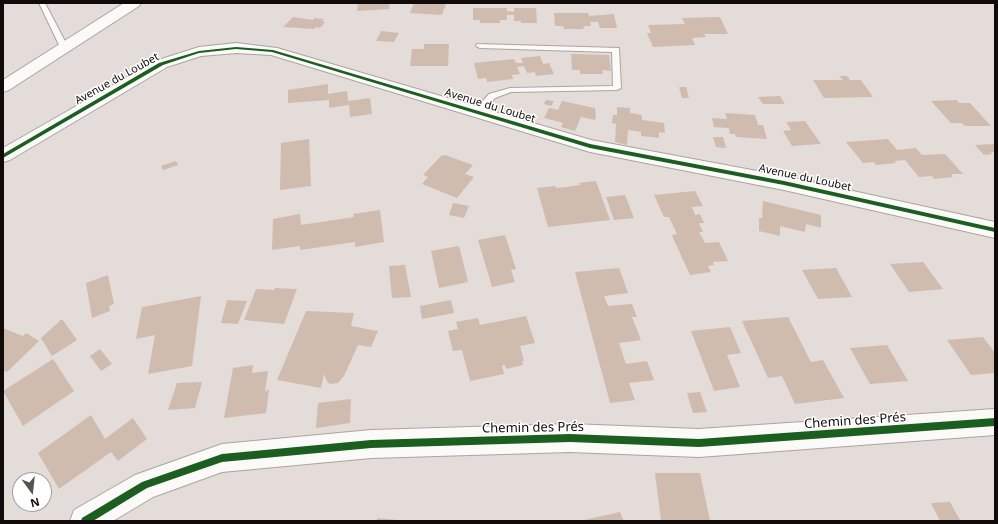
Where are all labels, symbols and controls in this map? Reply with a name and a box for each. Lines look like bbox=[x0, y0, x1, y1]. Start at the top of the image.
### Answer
street label: Avenue du Loubet bbox=[73, 50, 161, 108]
street label: Avenue du Loubet bbox=[443, 86, 537, 126]
street label: Avenue du Loubet bbox=[758, 162, 852, 194]
street label: Chemin des Prés bbox=[804, 410, 906, 432]
street label: Chemin des Prés bbox=[482, 419, 584, 437]
north arrow bbox=[12, 472, 52, 512]
text: N bbox=[29, 495, 41, 512]

